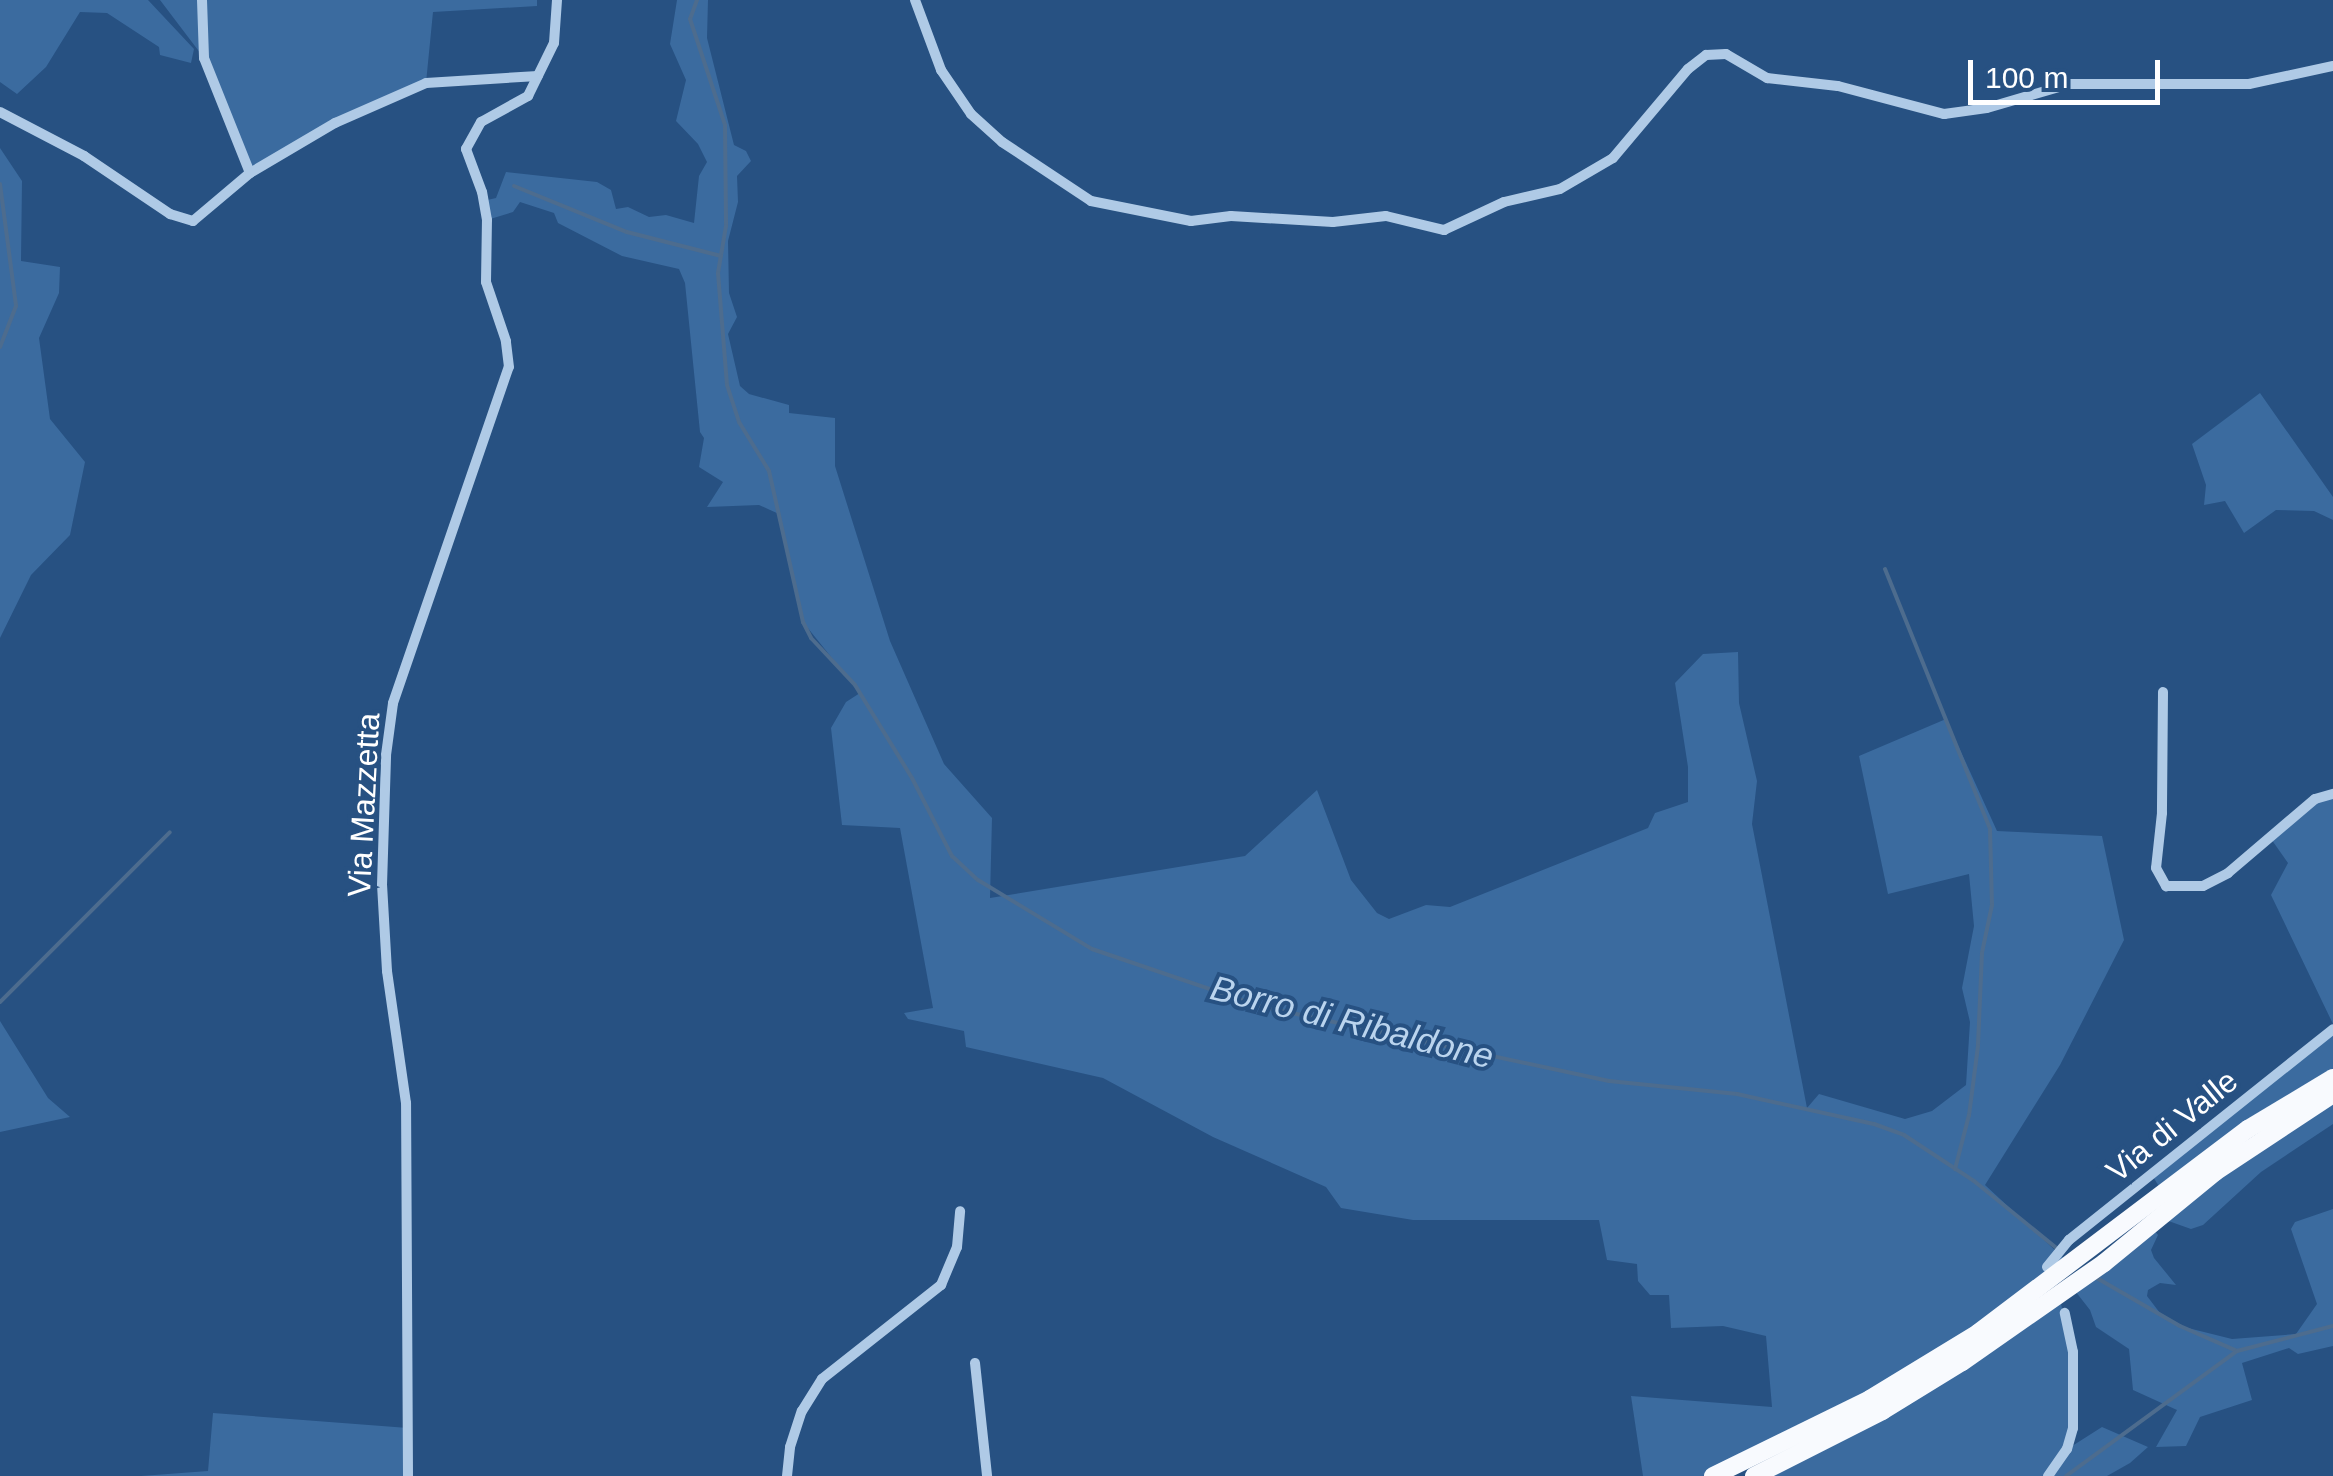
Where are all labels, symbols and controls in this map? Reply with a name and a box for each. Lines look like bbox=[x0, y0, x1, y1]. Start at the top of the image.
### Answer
scale bar bbox=[1973, 40, 2166, 102]
text: 100 m bbox=[1985, 61, 2068, 94]
street label: Via Mazzetta bbox=[340, 712, 388, 898]
water label: Borro di Ribaldone bbox=[1206, 967, 1498, 1077]
street label: Via di Valle bbox=[2099, 1062, 2245, 1190]

